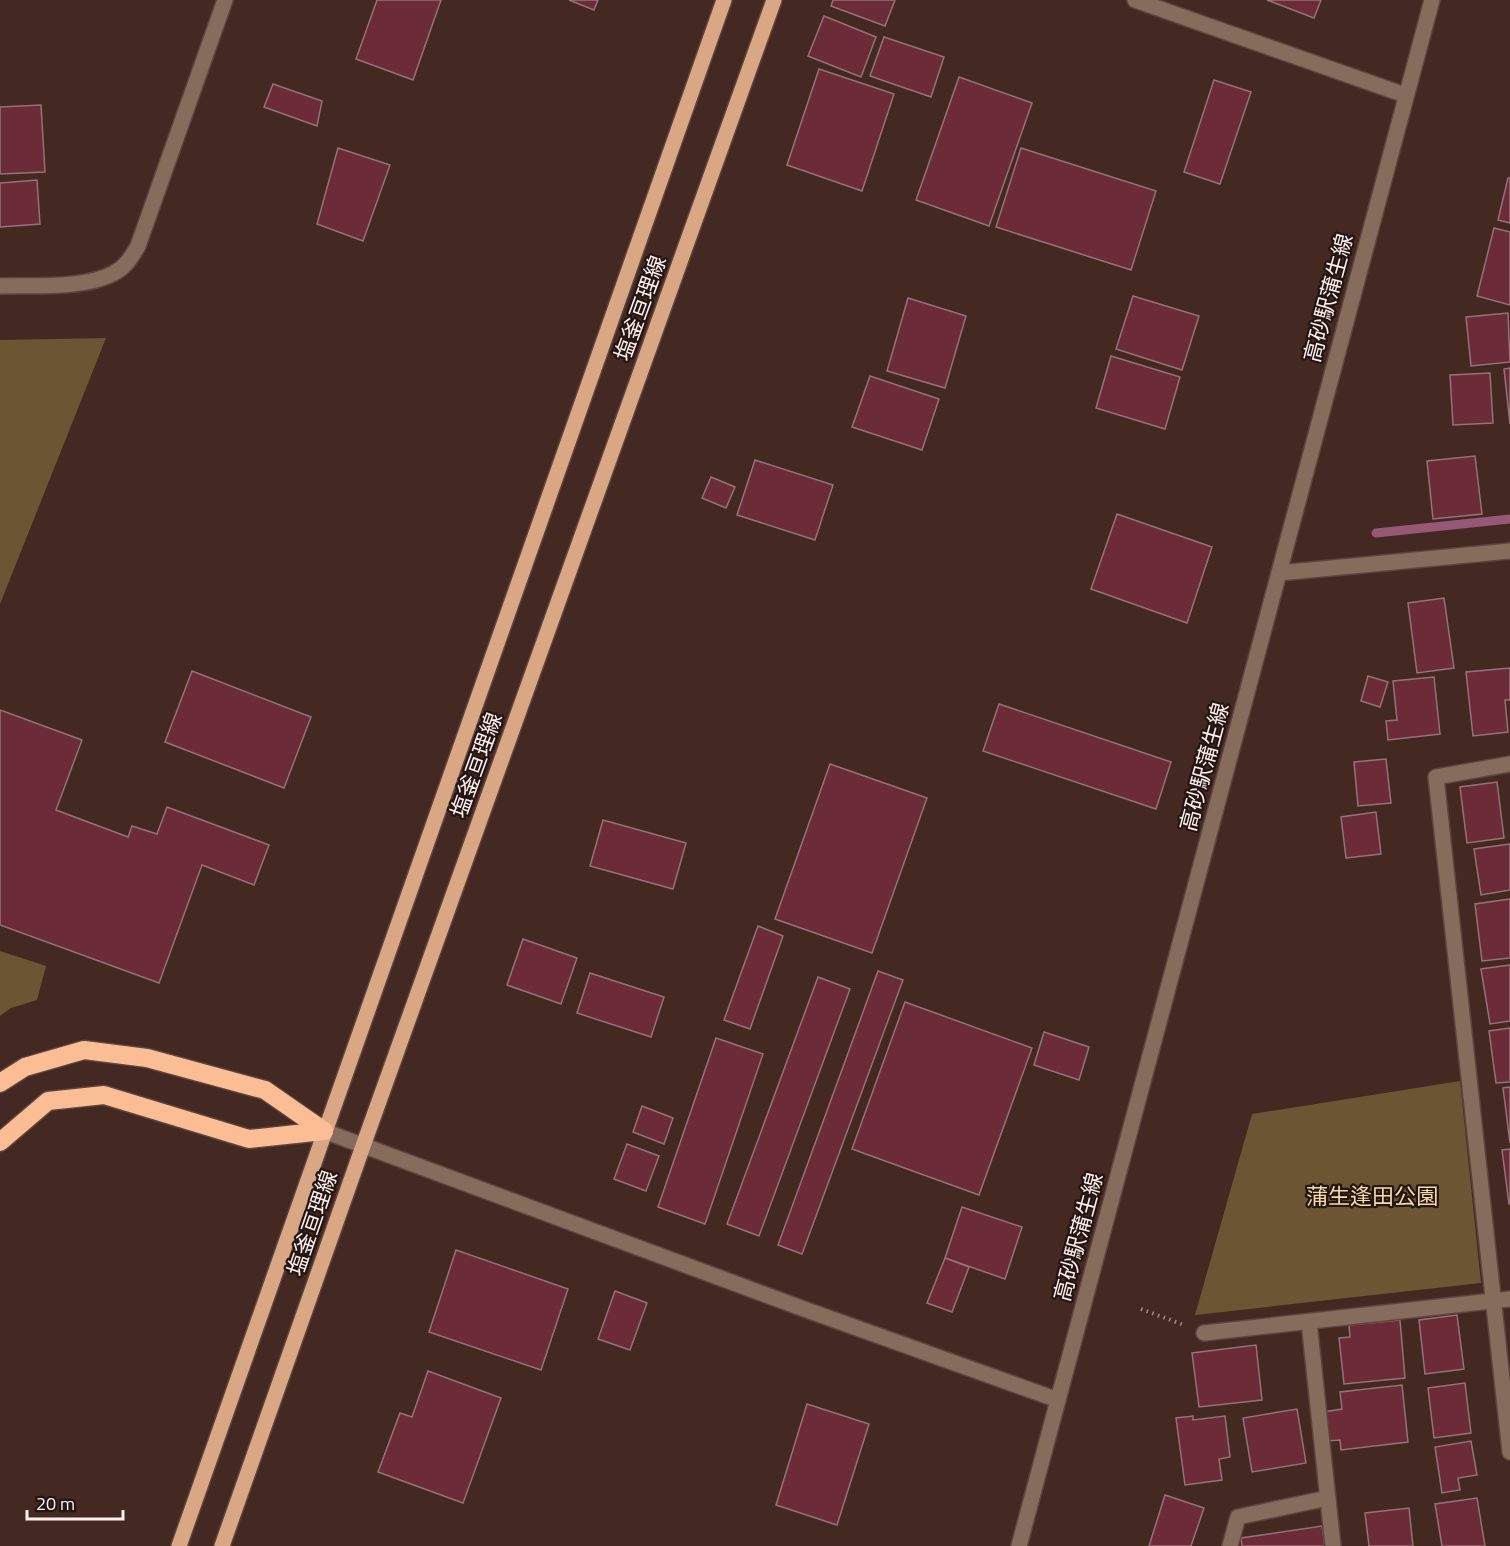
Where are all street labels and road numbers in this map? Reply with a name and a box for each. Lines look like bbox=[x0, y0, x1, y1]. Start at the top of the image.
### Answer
street label: 高砂駅蒲生線 bbox=[1294, 230, 1362, 366]
street label: 塩釜亘理線 bbox=[605, 250, 675, 366]
street label: 高砂駅蒲生線 bbox=[1170, 699, 1238, 835]
street label: 塩釜亘理線 bbox=[441, 707, 511, 823]
street label: 塩釜亘理線 bbox=[278, 1165, 346, 1281]
street label: 高砂駅蒲生線 bbox=[1044, 1169, 1112, 1305]

